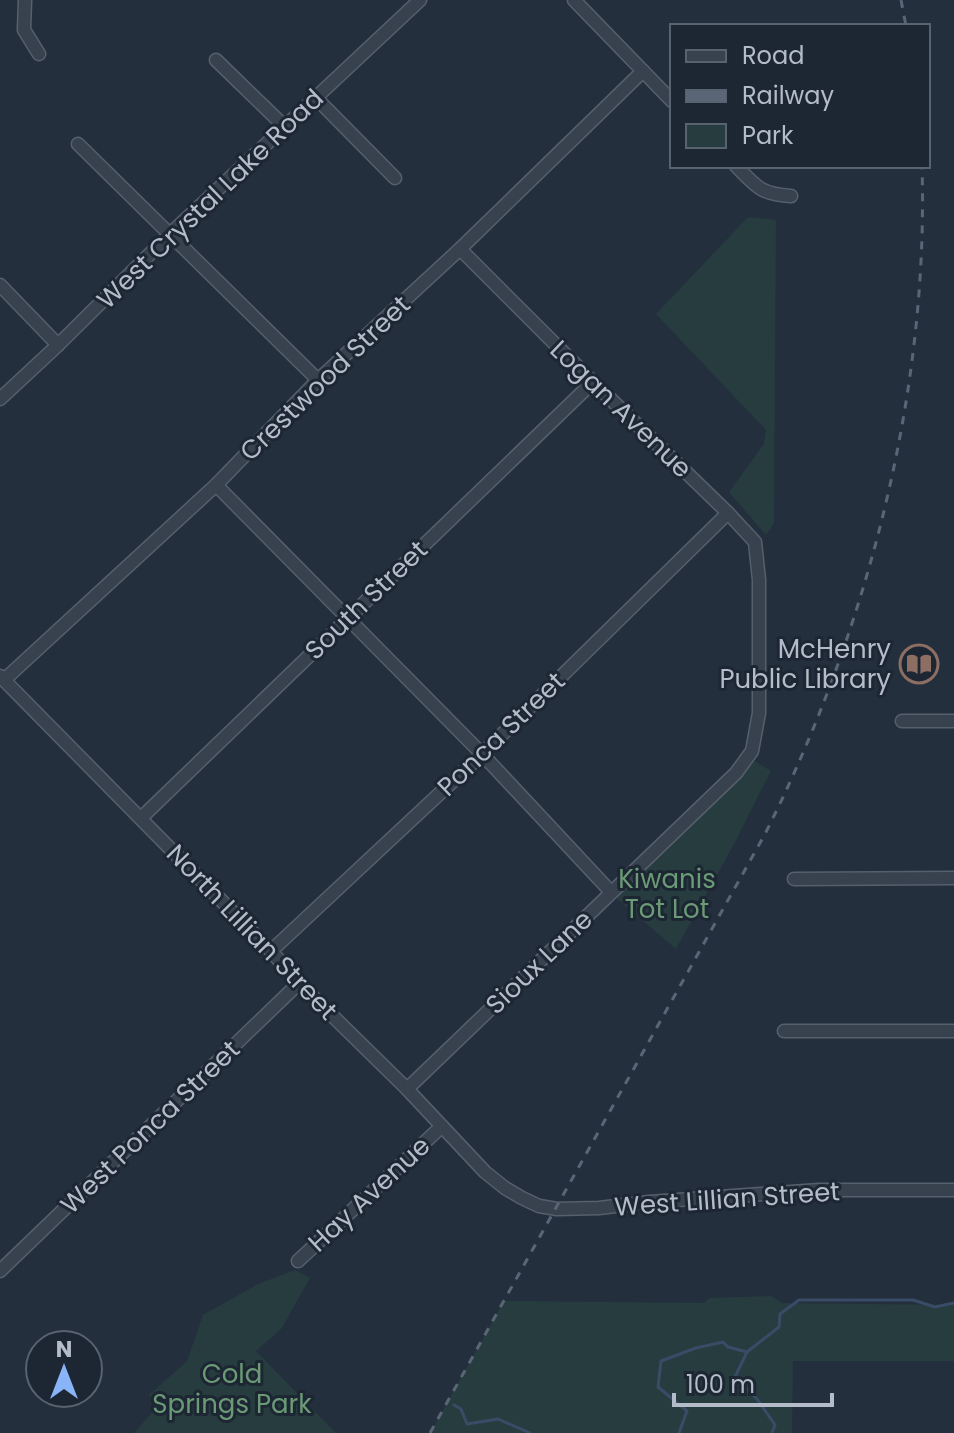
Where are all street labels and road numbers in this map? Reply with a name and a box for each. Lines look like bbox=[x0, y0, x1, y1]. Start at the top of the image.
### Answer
street label: West Crystal Lake Road bbox=[89, 81, 331, 317]
street label: Crestwood Street bbox=[232, 287, 418, 469]
street label: Logan Avenue bbox=[542, 332, 700, 486]
street label: South Street bbox=[297, 532, 435, 668]
street label: Ponca Street bbox=[429, 664, 573, 804]
street label: North Lillian Street bbox=[159, 836, 345, 1028]
street label: Sioux Lane bbox=[478, 902, 600, 1022]
street label: West Ponca Street bbox=[53, 1032, 247, 1222]
street label: Hay Avenue bbox=[300, 1128, 438, 1260]
street label: West Lillian Street bbox=[613, 1173, 841, 1225]

